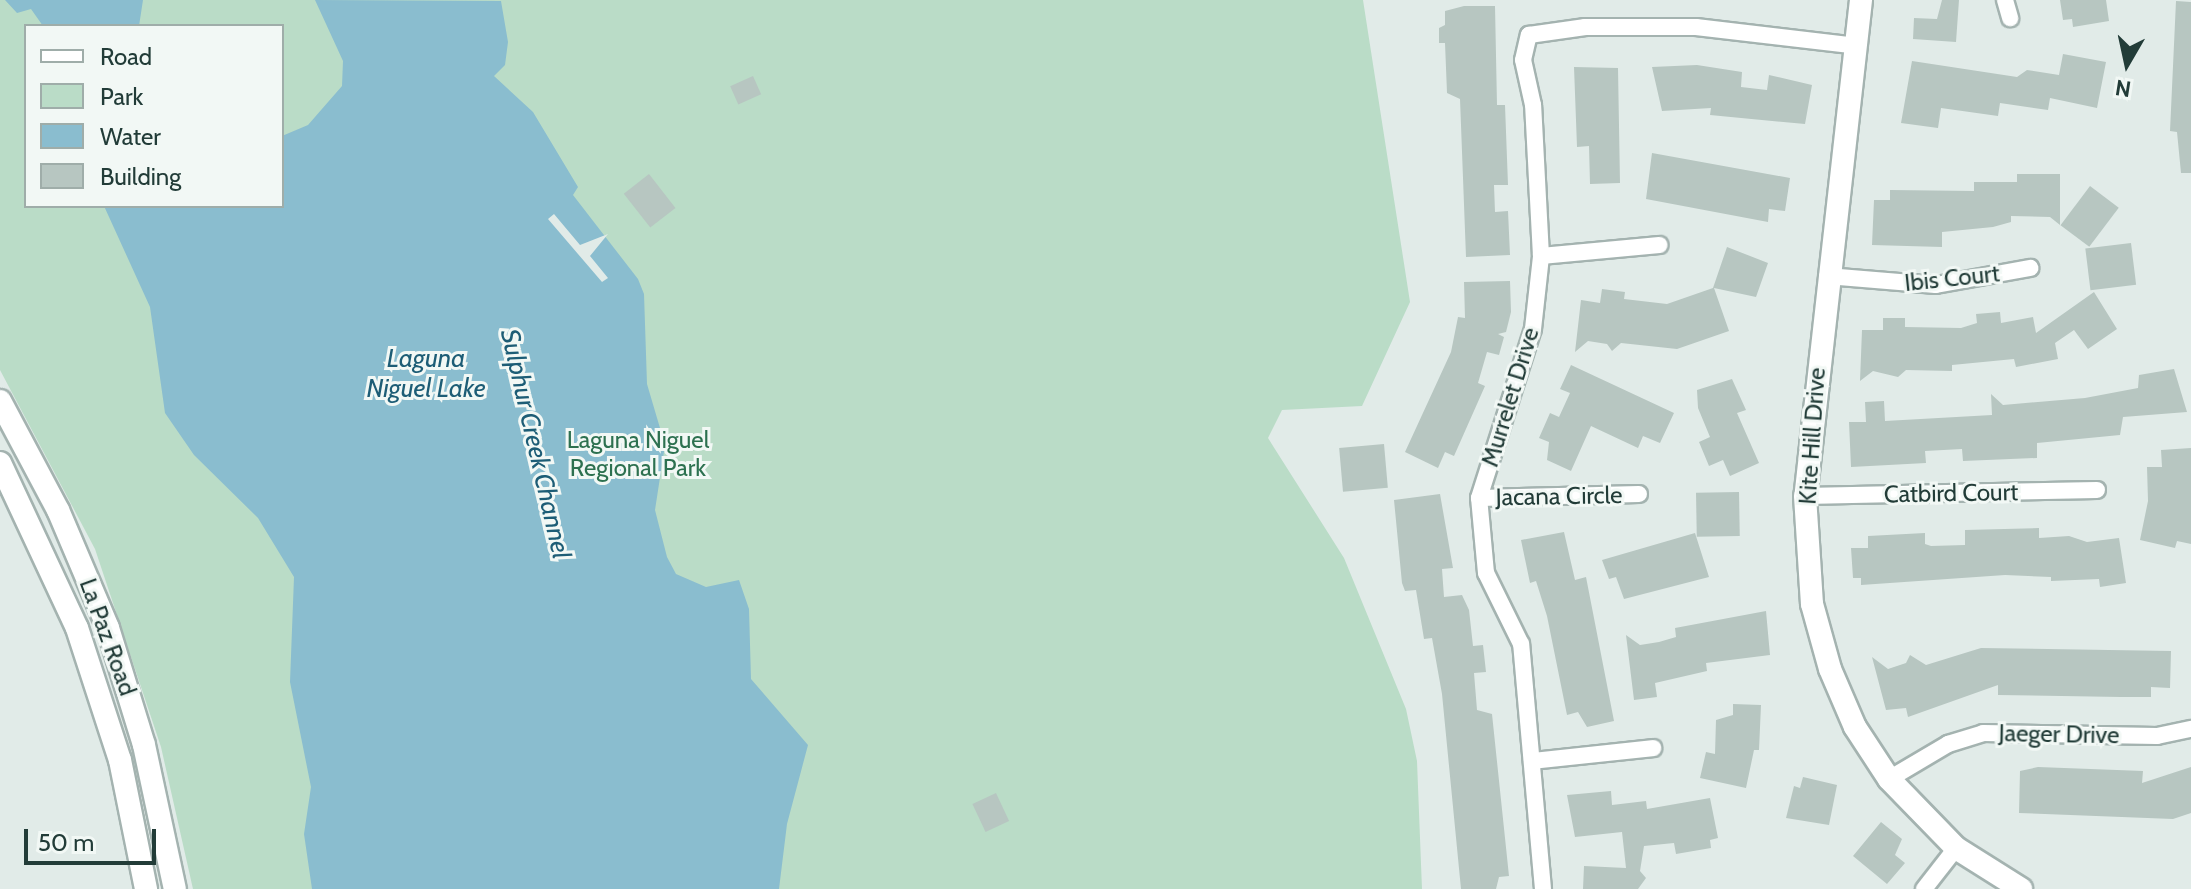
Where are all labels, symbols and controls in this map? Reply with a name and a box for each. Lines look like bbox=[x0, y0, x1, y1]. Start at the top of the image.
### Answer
legend bbox=[24, 24, 284, 208]
north arrow bbox=[2087, 24, 2167, 104]
text: Road bbox=[100, 42, 152, 71]
text: N bbox=[2113, 74, 2133, 103]
text: Park bbox=[100, 82, 143, 111]
text: Water bbox=[100, 122, 161, 151]
text: Building bbox=[100, 162, 181, 191]
street label: Ibis Court bbox=[1903, 259, 2001, 297]
street label: Murrelet Drive bbox=[1475, 324, 1545, 470]
water label: Sulphur Creek Channel bbox=[493, 326, 577, 562]
water label: Laguna Niguel Lake bbox=[366, 343, 486, 404]
street label: Kite Hill Drive bbox=[1793, 367, 1831, 505]
park label: Laguna Niguel Regional Park bbox=[567, 426, 709, 482]
street label: Catbird Court bbox=[1884, 477, 2018, 509]
street label: Jacana Circle bbox=[1495, 480, 1623, 512]
street label: La Paz Road bbox=[73, 574, 143, 700]
street label: Jaeger Drive bbox=[1998, 719, 2120, 749]
scale bar bbox=[28, 813, 160, 863]
text: 50 m bbox=[38, 828, 94, 857]

